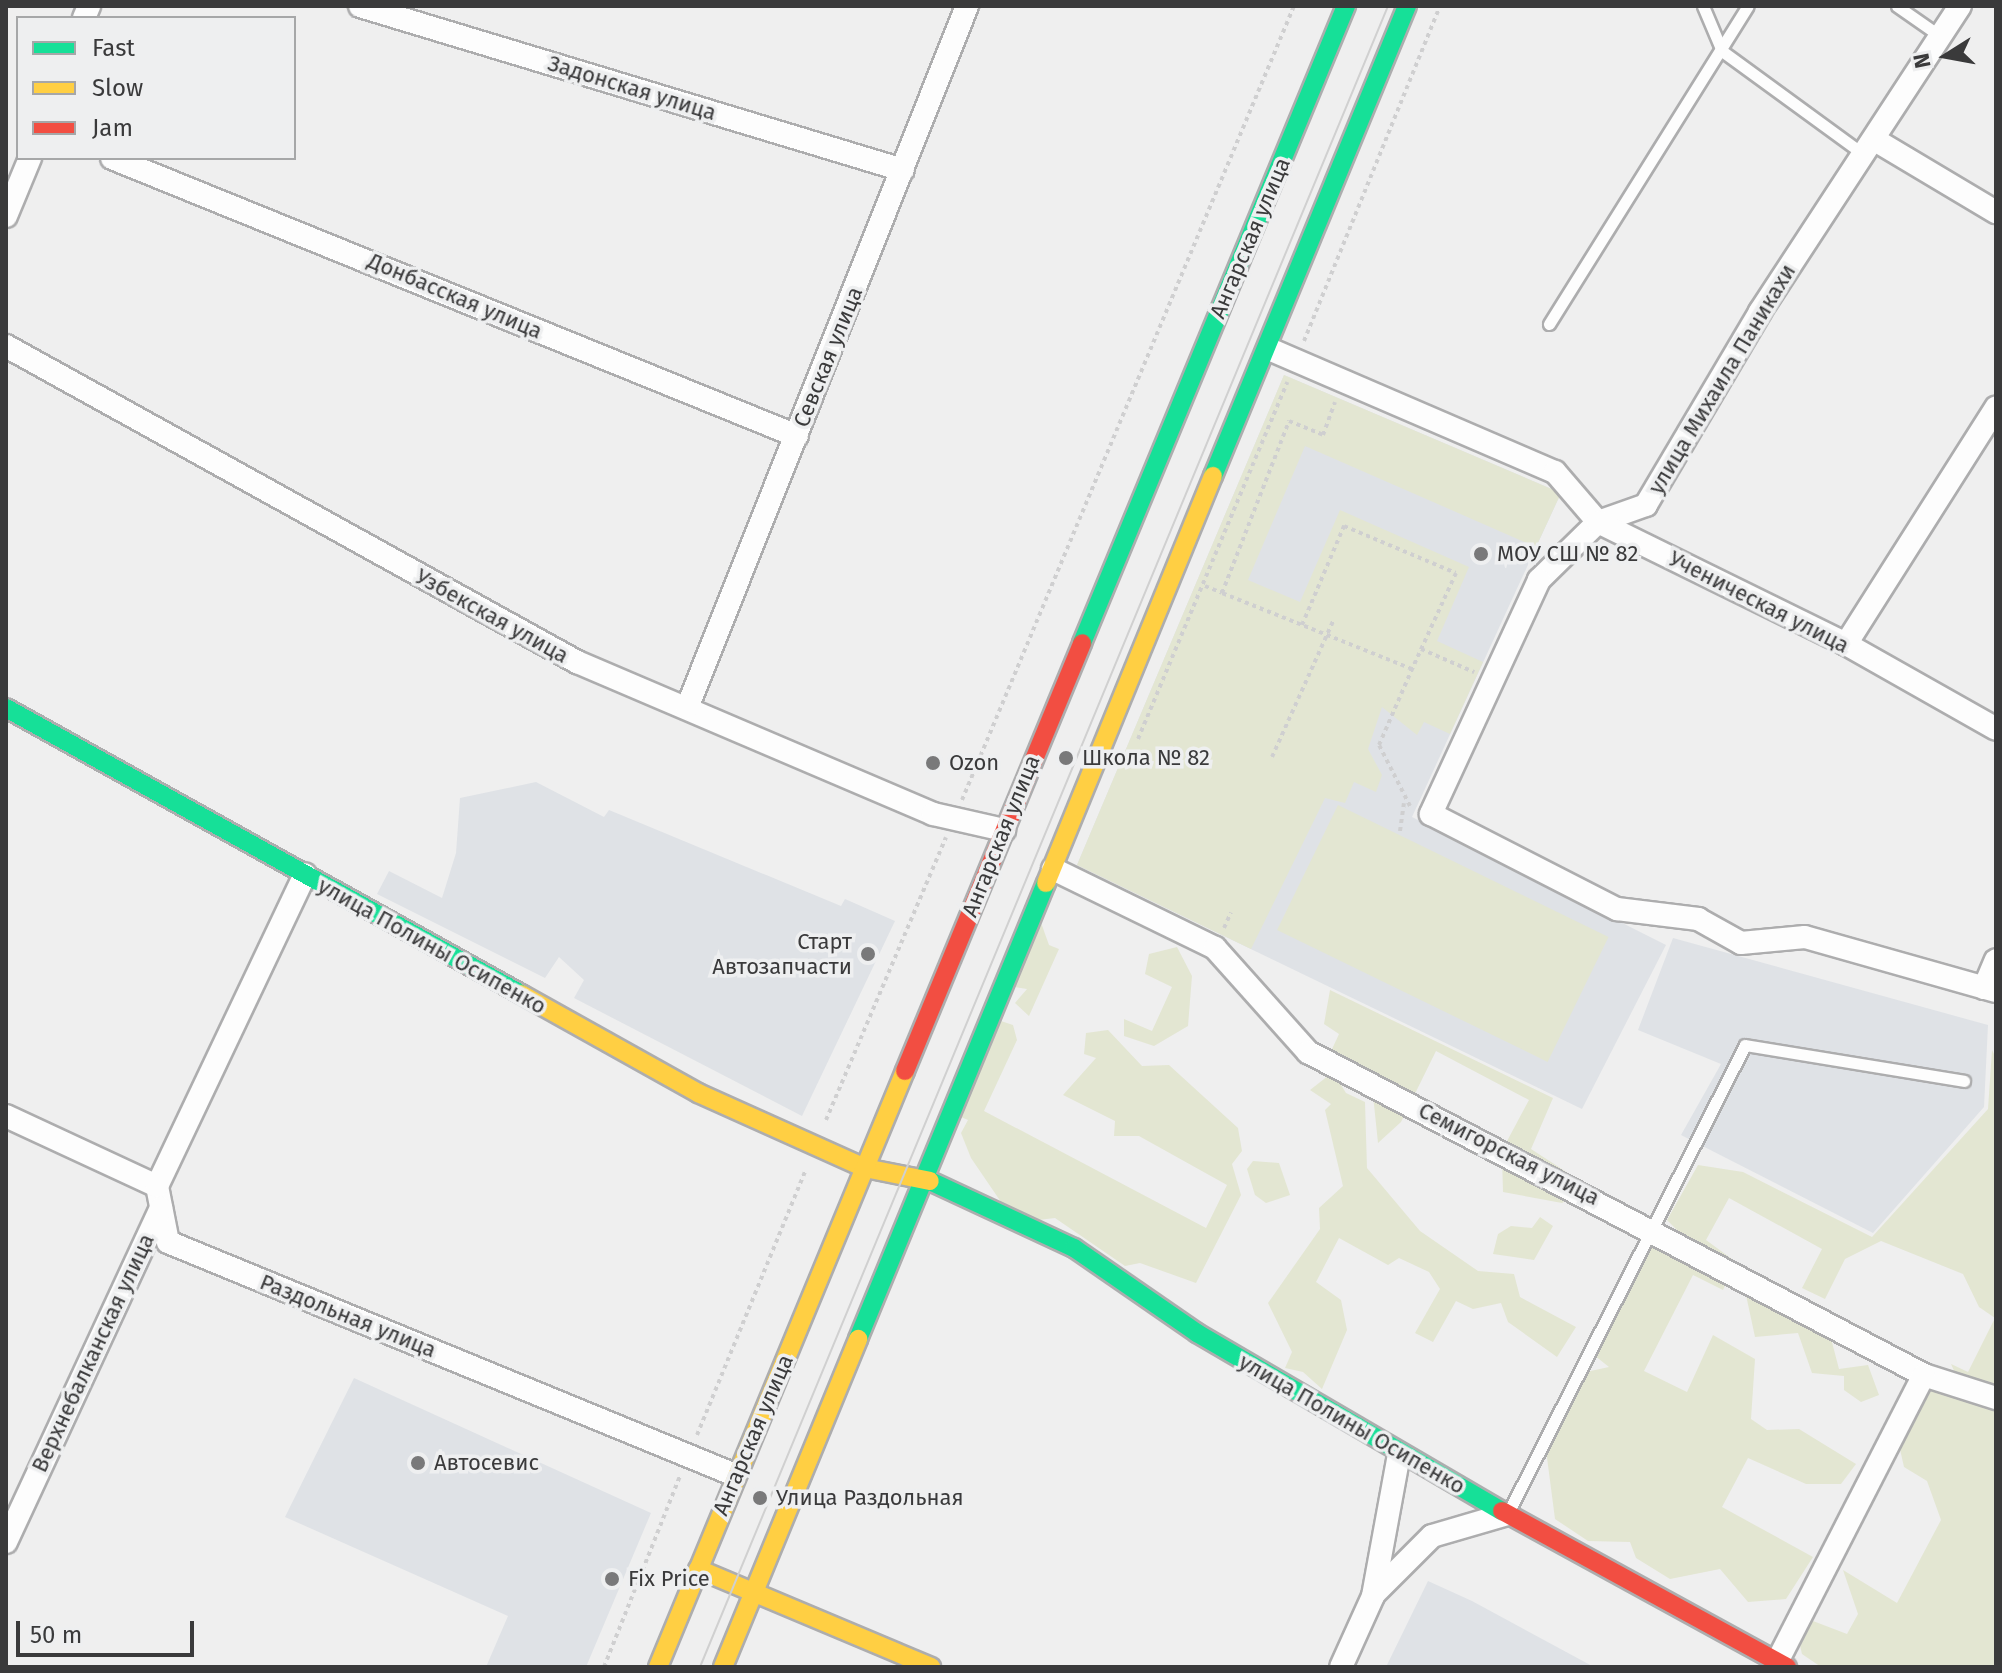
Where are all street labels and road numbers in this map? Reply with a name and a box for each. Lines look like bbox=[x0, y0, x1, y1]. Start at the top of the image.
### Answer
street label: Задонская улица bbox=[545, 50, 719, 126]
street label: Ангарская улица bbox=[1204, 154, 1296, 322]
street label: Донбасская улица bbox=[364, 247, 546, 345]
street label: улица Михаила Паникахи bbox=[1643, 259, 1801, 499]
street label: Севская улица bbox=[788, 283, 868, 431]
street label: Ученическая улица bbox=[1665, 545, 1853, 659]
street label: Узбекская улица bbox=[411, 563, 573, 669]
street label: Ангарская улица bbox=[957, 751, 1045, 921]
street label: улица Полины Осипенко bbox=[313, 872, 551, 1020]
street label: Семигорская улица bbox=[1414, 1097, 1604, 1211]
street label: Верхнебалканская улица bbox=[26, 1230, 160, 1476]
street label: Раздольная улица bbox=[256, 1269, 440, 1363]
street label: улица Полины Осипенко bbox=[1234, 1348, 1470, 1500]
street label: Ангарская улица bbox=[707, 1351, 799, 1519]

